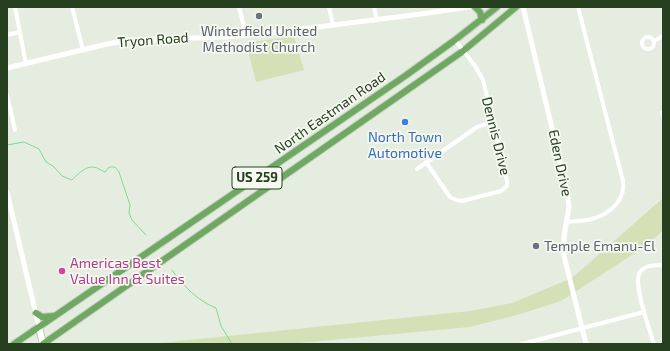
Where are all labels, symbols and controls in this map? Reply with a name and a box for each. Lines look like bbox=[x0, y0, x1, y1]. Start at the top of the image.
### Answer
marker: Winterfield United Methodist Church bbox=[254, 11, 264, 21]
place label: Winterfield United Methodist Church bbox=[201, 23, 317, 56]
street label: Tryon Road bbox=[117, 29, 189, 51]
street label: North Eastman Road bbox=[271, 68, 389, 158]
street label: Dennis Drive bbox=[478, 95, 514, 177]
marker: North Town Automotive bbox=[400, 117, 410, 127]
street label: Eden Drive bbox=[545, 128, 575, 198]
place label: North Town Automotive bbox=[368, 129, 442, 162]
road number: US 259 bbox=[232, 167, 282, 189]
place label: Temple Emanu-El bbox=[544, 238, 655, 254]
marker: Temple Emanu-El bbox=[531, 241, 541, 251]
place label: Americas Best Value Inn & Suites bbox=[70, 255, 185, 288]
marker: Americas Best Value Inn & Suites bbox=[57, 266, 67, 276]

